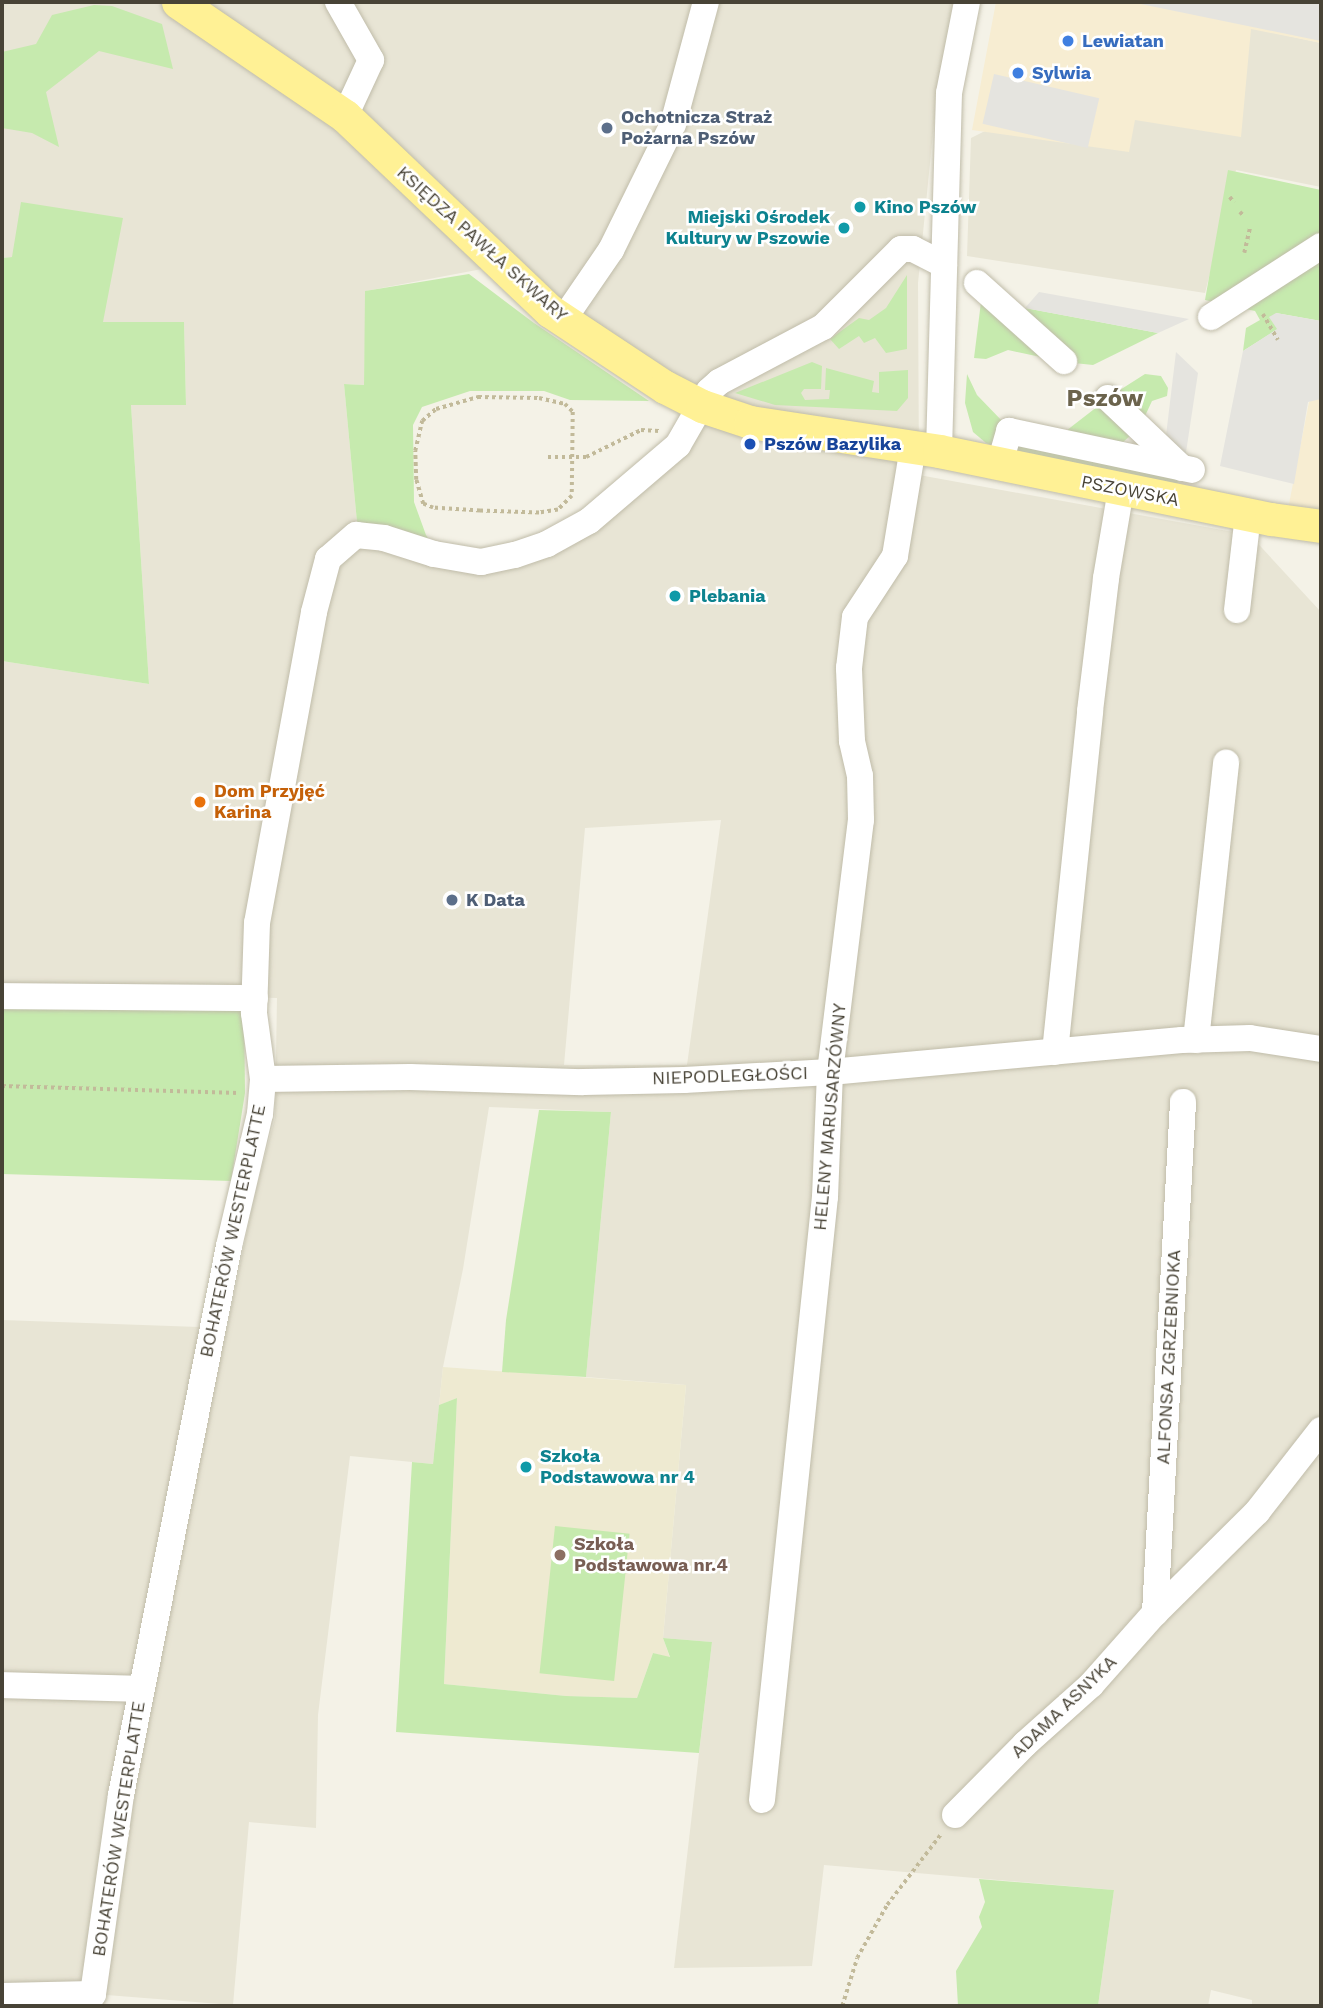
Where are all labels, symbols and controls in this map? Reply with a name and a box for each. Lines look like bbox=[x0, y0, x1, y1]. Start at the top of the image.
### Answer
place label: Lewiatan bbox=[1082, 30, 1164, 52]
marker: Lewiatan bbox=[1060, 33, 1076, 49]
place label: Sylwia bbox=[1032, 62, 1091, 84]
marker: Sylwia bbox=[1010, 65, 1026, 81]
place label: Ochotnicza Straż Pożarna Pszów bbox=[621, 107, 773, 150]
marker: Ochotnicza Straż Pożarna Pszów bbox=[599, 120, 615, 136]
street label: KSIĘDZA PAWŁA SKWARY bbox=[392, 161, 572, 327]
place label: Kino Pszów bbox=[874, 196, 976, 218]
marker: Kino Pszów bbox=[852, 199, 868, 215]
place label: Miejski Ośrodek Kultury w Pszowie bbox=[664, 207, 830, 249]
marker: Miejski Ośrodek Kultury w Pszowie bbox=[836, 220, 852, 236]
district label: Pszów bbox=[1067, 385, 1143, 413]
place label: Pszów Bazylika bbox=[764, 433, 902, 455]
marker: Pszów Bazylika bbox=[742, 436, 758, 452]
street label: PSZOWSKA bbox=[1079, 471, 1181, 511]
place label: Plebania bbox=[689, 585, 766, 607]
marker: Plebania bbox=[667, 588, 683, 604]
place label: Dom Przyjęć Karina bbox=[214, 781, 325, 824]
marker: Dom Przyjęć Karina bbox=[192, 794, 208, 810]
place label: K Data bbox=[466, 889, 525, 911]
marker: K Data bbox=[444, 892, 460, 908]
street label: HELENY MARUSARZÓWNY bbox=[809, 1002, 851, 1232]
street label: NIEPODLEGŁOŚCI bbox=[652, 1062, 808, 1090]
street label: BOHATERÓW WESTERPLATTE bbox=[196, 1102, 270, 1360]
street label: ALFONSA ZGRZEBNIOKA bbox=[1153, 1249, 1185, 1465]
place label: Szkoła Podstawowa nr 4 bbox=[540, 1446, 695, 1488]
marker: Szkoła Podstawowa nr 4 bbox=[518, 1459, 534, 1475]
place label: Szkoła Podstawowa nr.4 bbox=[574, 1534, 728, 1576]
marker: Szkoła Podstawowa nr.4 bbox=[552, 1547, 568, 1563]
street label: ADAMA ASNYKA bbox=[1006, 1651, 1122, 1763]
street label: BOHATERÓW WESTERPLATTE bbox=[88, 1699, 150, 1959]

